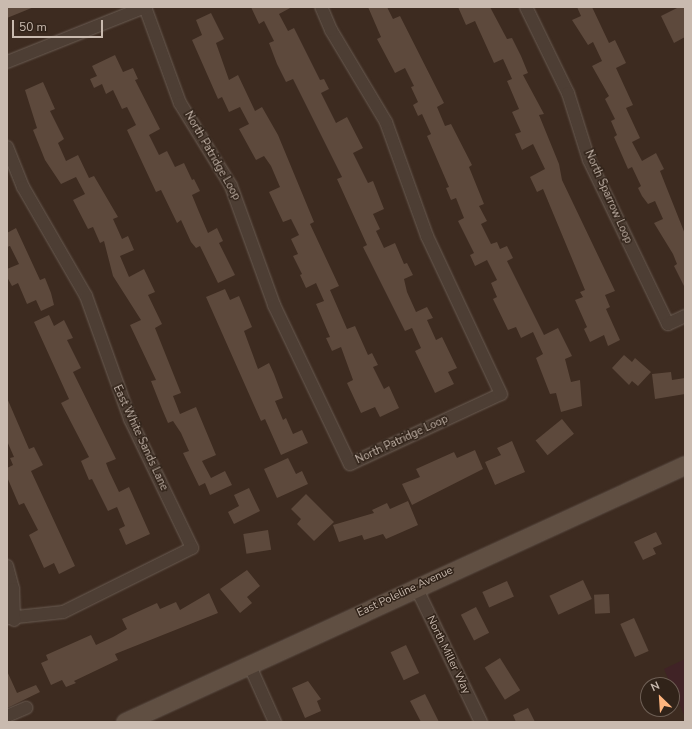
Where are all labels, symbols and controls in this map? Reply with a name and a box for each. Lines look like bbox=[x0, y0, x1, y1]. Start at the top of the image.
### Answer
scale bar bbox=[14, 12, 105, 38]
text: 50 m bbox=[19, 19, 47, 35]
street label: North Patridge Loop bbox=[181, 109, 243, 203]
street label: North Sparrow Loop bbox=[581, 148, 635, 246]
street label: East White Sands Lane bbox=[110, 383, 170, 493]
street label: North Patridge Loop bbox=[354, 413, 450, 467]
street label: East Poleline Avenue bbox=[355, 564, 455, 620]
street label: North Miller Way bbox=[423, 614, 473, 696]
north arrow bbox=[640, 677, 680, 717]
text: N bbox=[648, 678, 662, 695]

